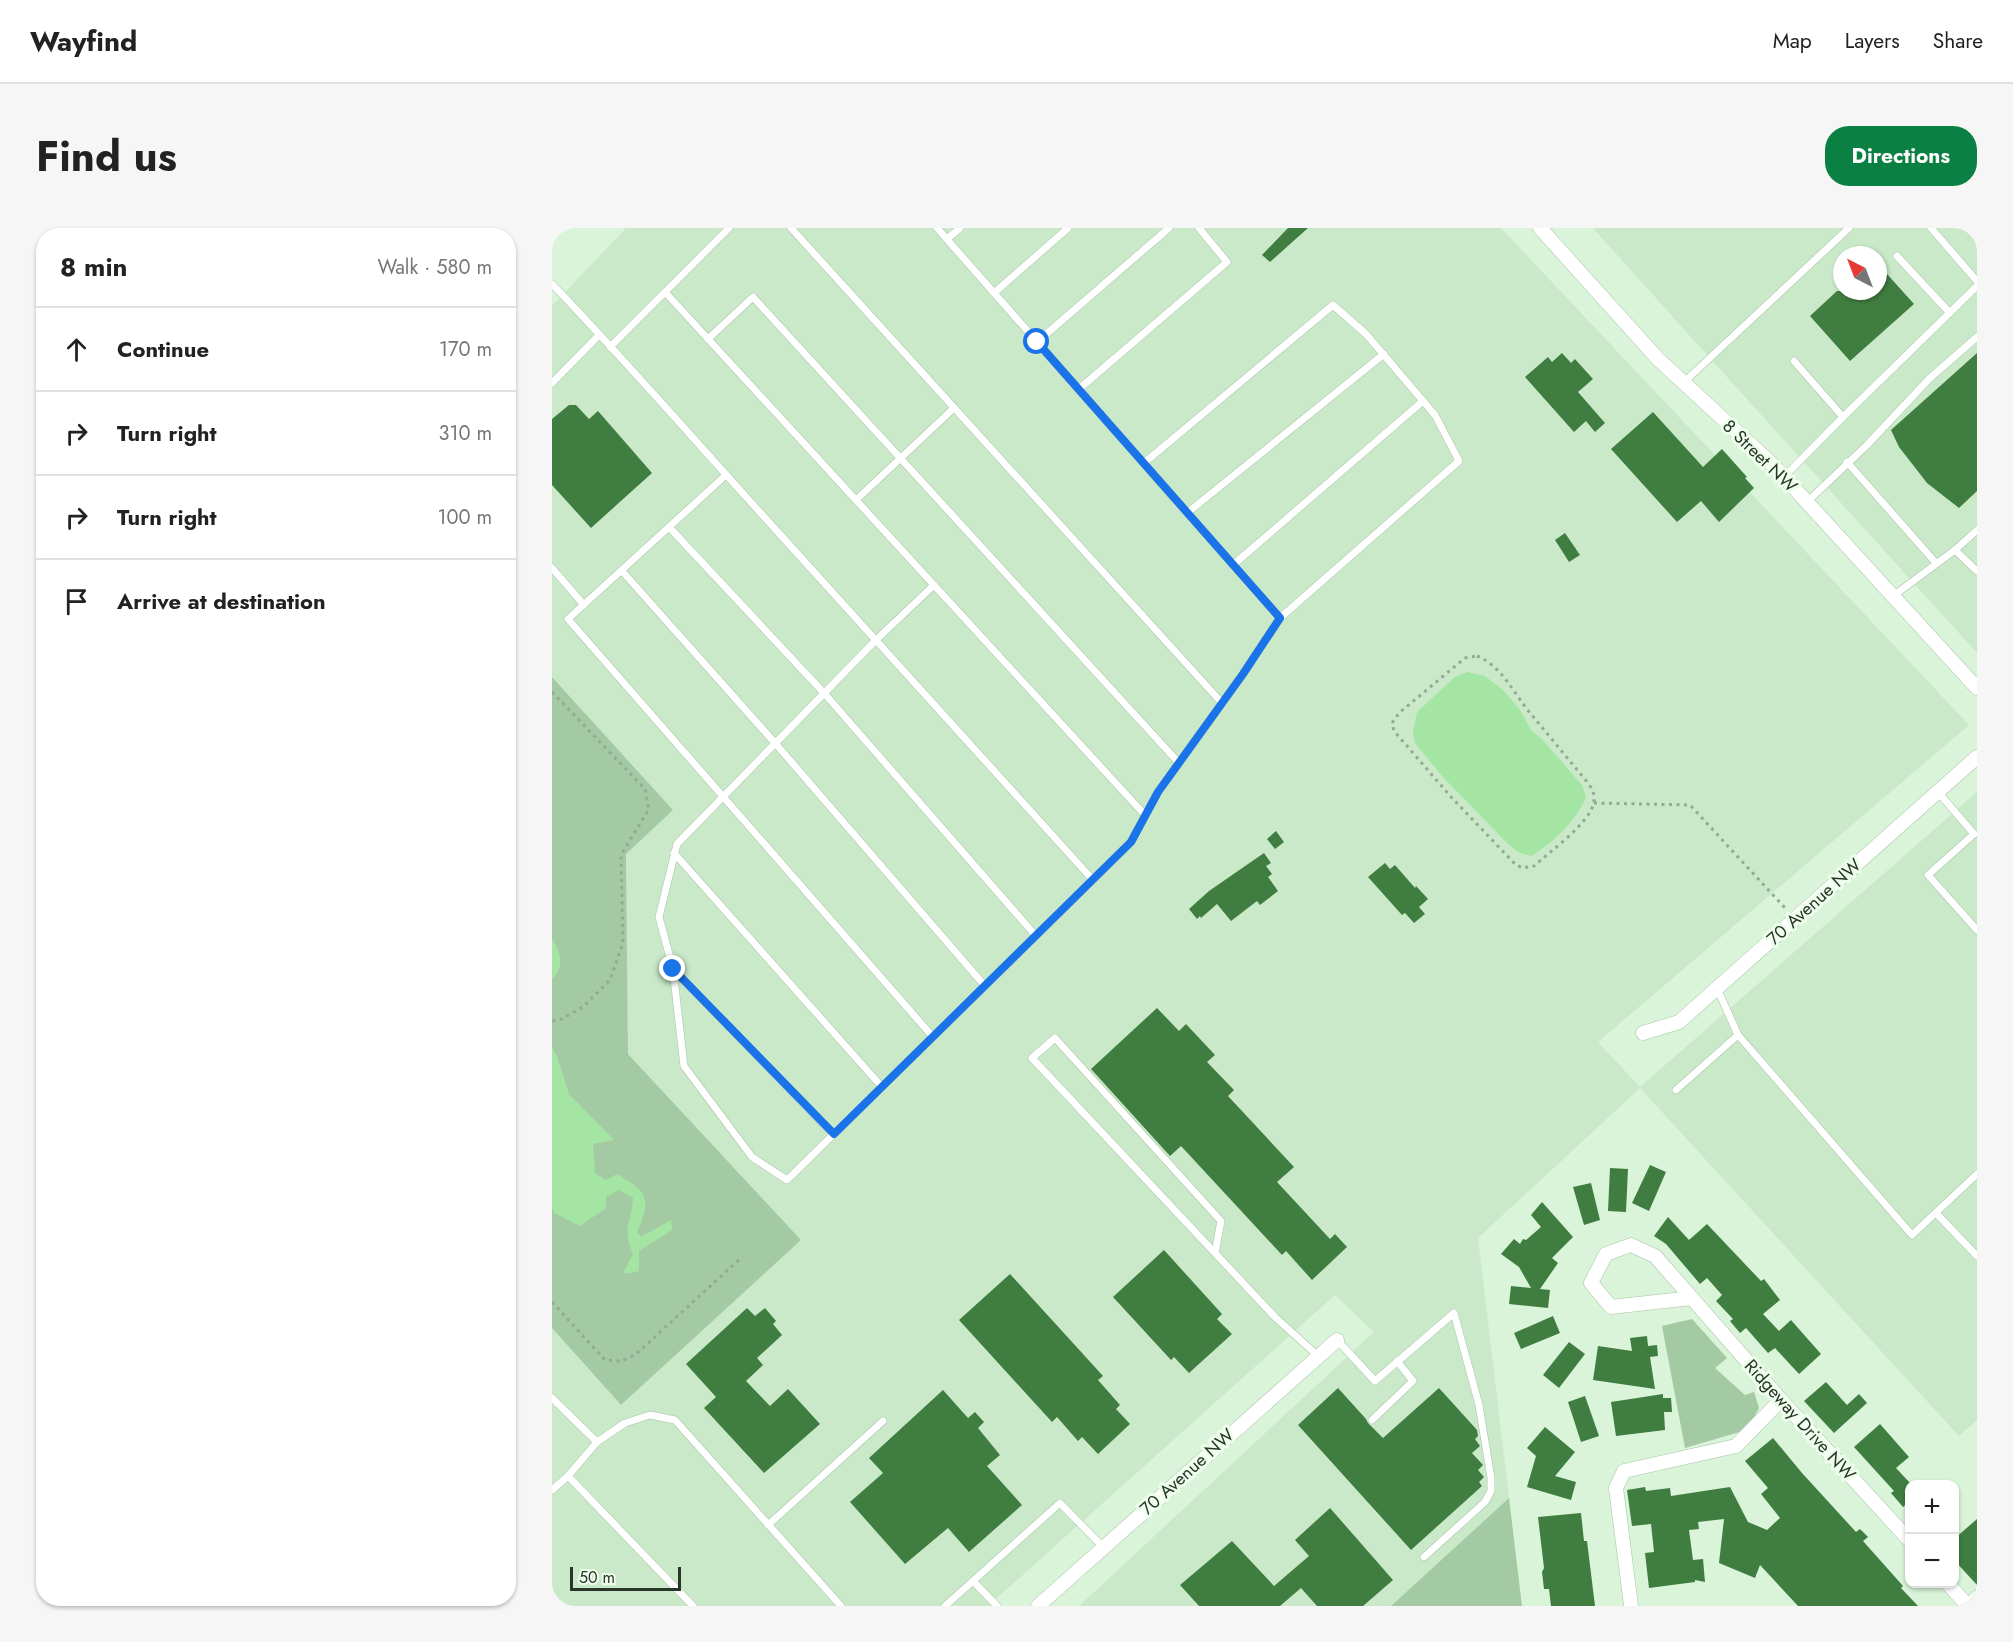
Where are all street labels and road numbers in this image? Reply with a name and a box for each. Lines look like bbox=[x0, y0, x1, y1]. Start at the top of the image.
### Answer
street label: 8 Street NW bbox=[1717, 414, 1803, 499]
street label: 70 Avenue NW bbox=[1761, 852, 1867, 951]
street label: Ridgeway Drive NW bbox=[1738, 1353, 1862, 1487]
street label: 70 Avenue NW bbox=[1134, 1422, 1240, 1521]

